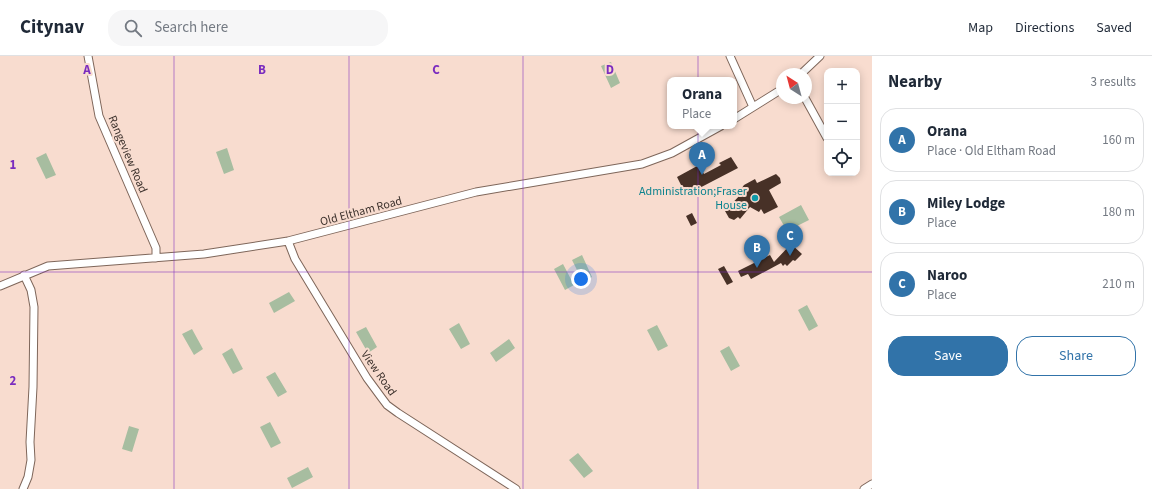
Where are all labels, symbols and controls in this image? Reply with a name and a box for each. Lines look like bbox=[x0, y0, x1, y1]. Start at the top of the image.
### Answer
search box bbox=[108, 10, 388, 46]
text: Citynav bbox=[20, 14, 84, 41]
icon: search bbox=[122, 17, 144, 39]
text: Search here bbox=[154, 17, 228, 38]
text: Map bbox=[968, 18, 993, 38]
text: Directions bbox=[1015, 18, 1074, 38]
text: Saved bbox=[1096, 18, 1132, 38]
text: A bbox=[82, 61, 91, 79]
text: B bbox=[258, 61, 266, 79]
text: C bbox=[432, 61, 440, 79]
text: D bbox=[606, 61, 614, 79]
north arrow bbox=[776, 68, 812, 104]
map controls bbox=[824, 68, 860, 176]
button: + bbox=[824, 68, 860, 104]
text: Nearby bbox=[888, 70, 942, 94]
text: 3 results bbox=[1091, 73, 1136, 91]
popup bbox=[667, 77, 737, 129]
text: Orana bbox=[682, 84, 722, 105]
button: − bbox=[824, 104, 860, 140]
text: Place bbox=[682, 105, 711, 123]
street label: Rangeview Road bbox=[104, 113, 152, 196]
text: Orana bbox=[927, 121, 967, 142]
text: A bbox=[898, 131, 906, 149]
text: 160 m bbox=[1102, 131, 1135, 149]
button: locate bbox=[824, 140, 860, 176]
pin: A bbox=[689, 142, 715, 175]
text: Place · Old Eltham Road bbox=[927, 142, 1056, 160]
text: 1 bbox=[10, 156, 17, 174]
place label: Administration;Fraser House bbox=[639, 183, 748, 214]
street label: Old Eltham Road bbox=[318, 192, 404, 231]
marker: Administration;Fraser House bbox=[750, 193, 760, 203]
text: Miley Lodge bbox=[927, 193, 1005, 214]
text: B bbox=[898, 203, 906, 221]
text: 180 m bbox=[1102, 203, 1135, 221]
text: Place bbox=[927, 214, 956, 232]
pin: C bbox=[777, 223, 803, 256]
pin: B bbox=[744, 235, 770, 268]
text: Naroo bbox=[927, 265, 967, 286]
your location bbox=[571, 269, 591, 289]
text: C bbox=[898, 275, 906, 293]
text: 210 m bbox=[1102, 275, 1135, 293]
text: Place bbox=[927, 286, 956, 304]
button: Save bbox=[888, 336, 1008, 376]
button: Share bbox=[1016, 336, 1136, 376]
street label: View Road bbox=[357, 347, 400, 399]
text: 2 bbox=[10, 372, 17, 390]

